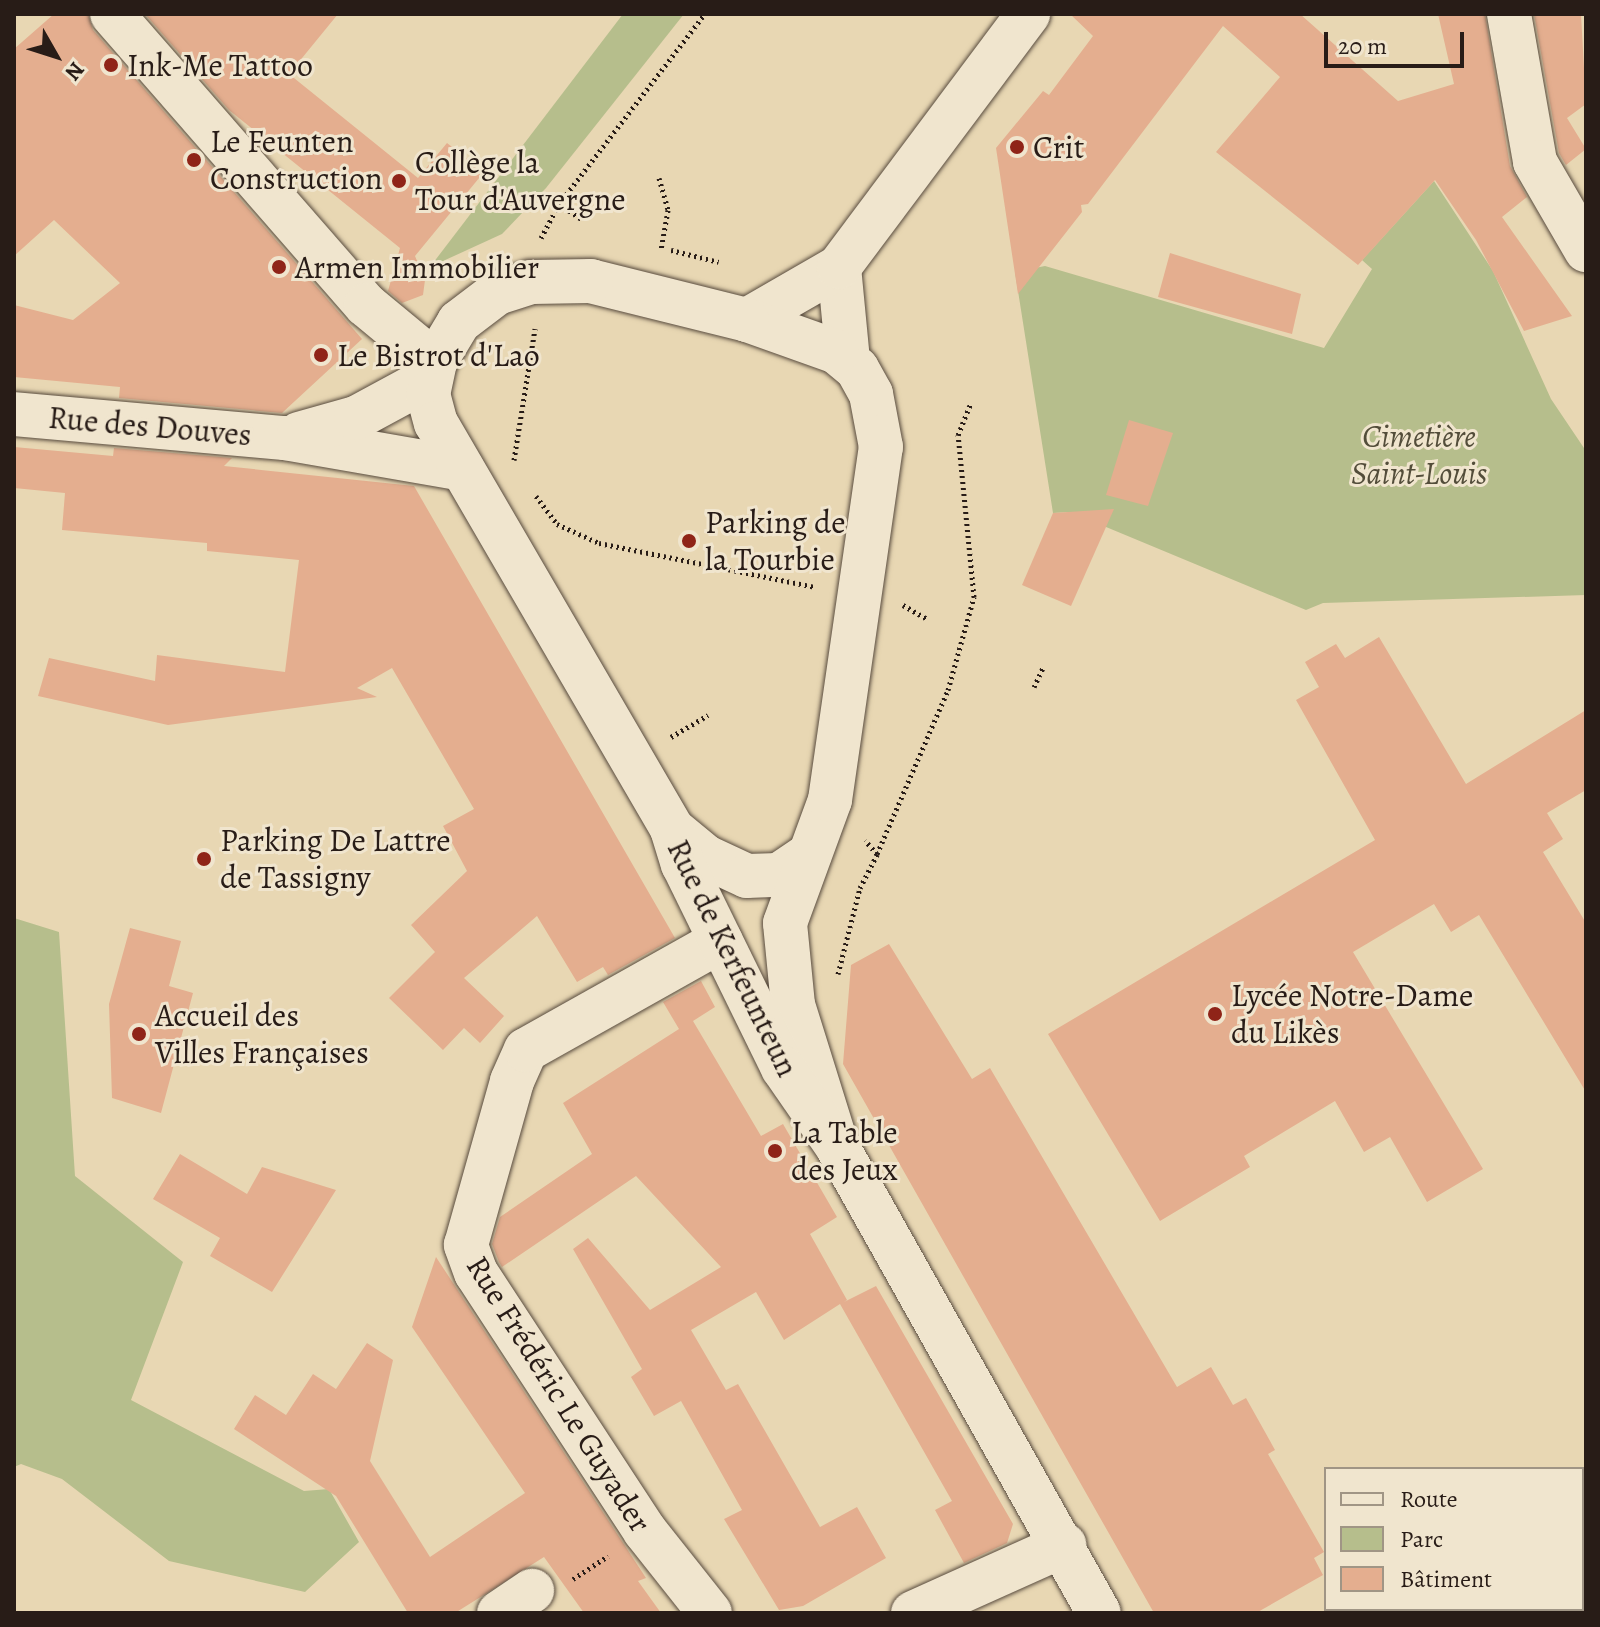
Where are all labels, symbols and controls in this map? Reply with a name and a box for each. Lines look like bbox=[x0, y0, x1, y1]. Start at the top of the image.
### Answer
north arrow bbox=[16, 16, 96, 96]
scale bar bbox=[1328, 16, 1468, 66]
text: 20 m bbox=[1338, 30, 1387, 62]
place label: Ink-Me Tattoo bbox=[127, 46, 313, 84]
text: N bbox=[58, 55, 91, 87]
marker: Ink-Me Tattoo bbox=[102, 56, 120, 74]
place label: Le Feunten Construction bbox=[210, 123, 382, 198]
place label: Crit bbox=[1033, 128, 1084, 166]
marker: Crit bbox=[1008, 138, 1026, 156]
place label: Collège la Tour d'Auvergne bbox=[415, 144, 626, 219]
marker: Le Feunten Construction bbox=[185, 151, 203, 169]
marker: Collège la Tour d'Auvergne bbox=[390, 172, 408, 190]
place label: Armen Immobilier bbox=[295, 248, 539, 286]
marker: Armen Immobilier bbox=[270, 258, 288, 276]
place label: Le Bistrot d'Lao bbox=[337, 336, 540, 374]
marker: Le Bistrot d'Lao bbox=[312, 346, 330, 364]
street label: Rue des Douves bbox=[47, 398, 253, 454]
park label: Cimetière Saint-Louis bbox=[1351, 418, 1487, 493]
place label: Parking de la Tourbie bbox=[705, 504, 846, 579]
marker: Parking de la Tourbie bbox=[680, 532, 698, 550]
place label: Parking De Lattre de Tassigny bbox=[220, 822, 451, 897]
street label: Rue de Kerfeunteun bbox=[659, 833, 807, 1083]
marker: Parking De Lattre de Tassigny bbox=[195, 850, 213, 868]
place label: Lycée Notre-Dame du Likès bbox=[1231, 977, 1473, 1052]
place label: Accueil des Villes Françaises bbox=[155, 997, 369, 1072]
marker: Lycée Notre-Dame du Likès bbox=[1206, 1005, 1224, 1023]
marker: Accueil des Villes Françaises bbox=[130, 1025, 148, 1043]
place label: La Table des Jeux bbox=[791, 1114, 898, 1189]
marker: La Table des Jeux bbox=[766, 1142, 784, 1160]
street label: Rue Frédéric Le Guyader bbox=[458, 1249, 660, 1539]
legend bbox=[1324, 1467, 1584, 1611]
text: Route bbox=[1400, 1483, 1458, 1515]
text: Parc bbox=[1400, 1523, 1443, 1555]
text: Bâtiment bbox=[1400, 1563, 1492, 1595]

